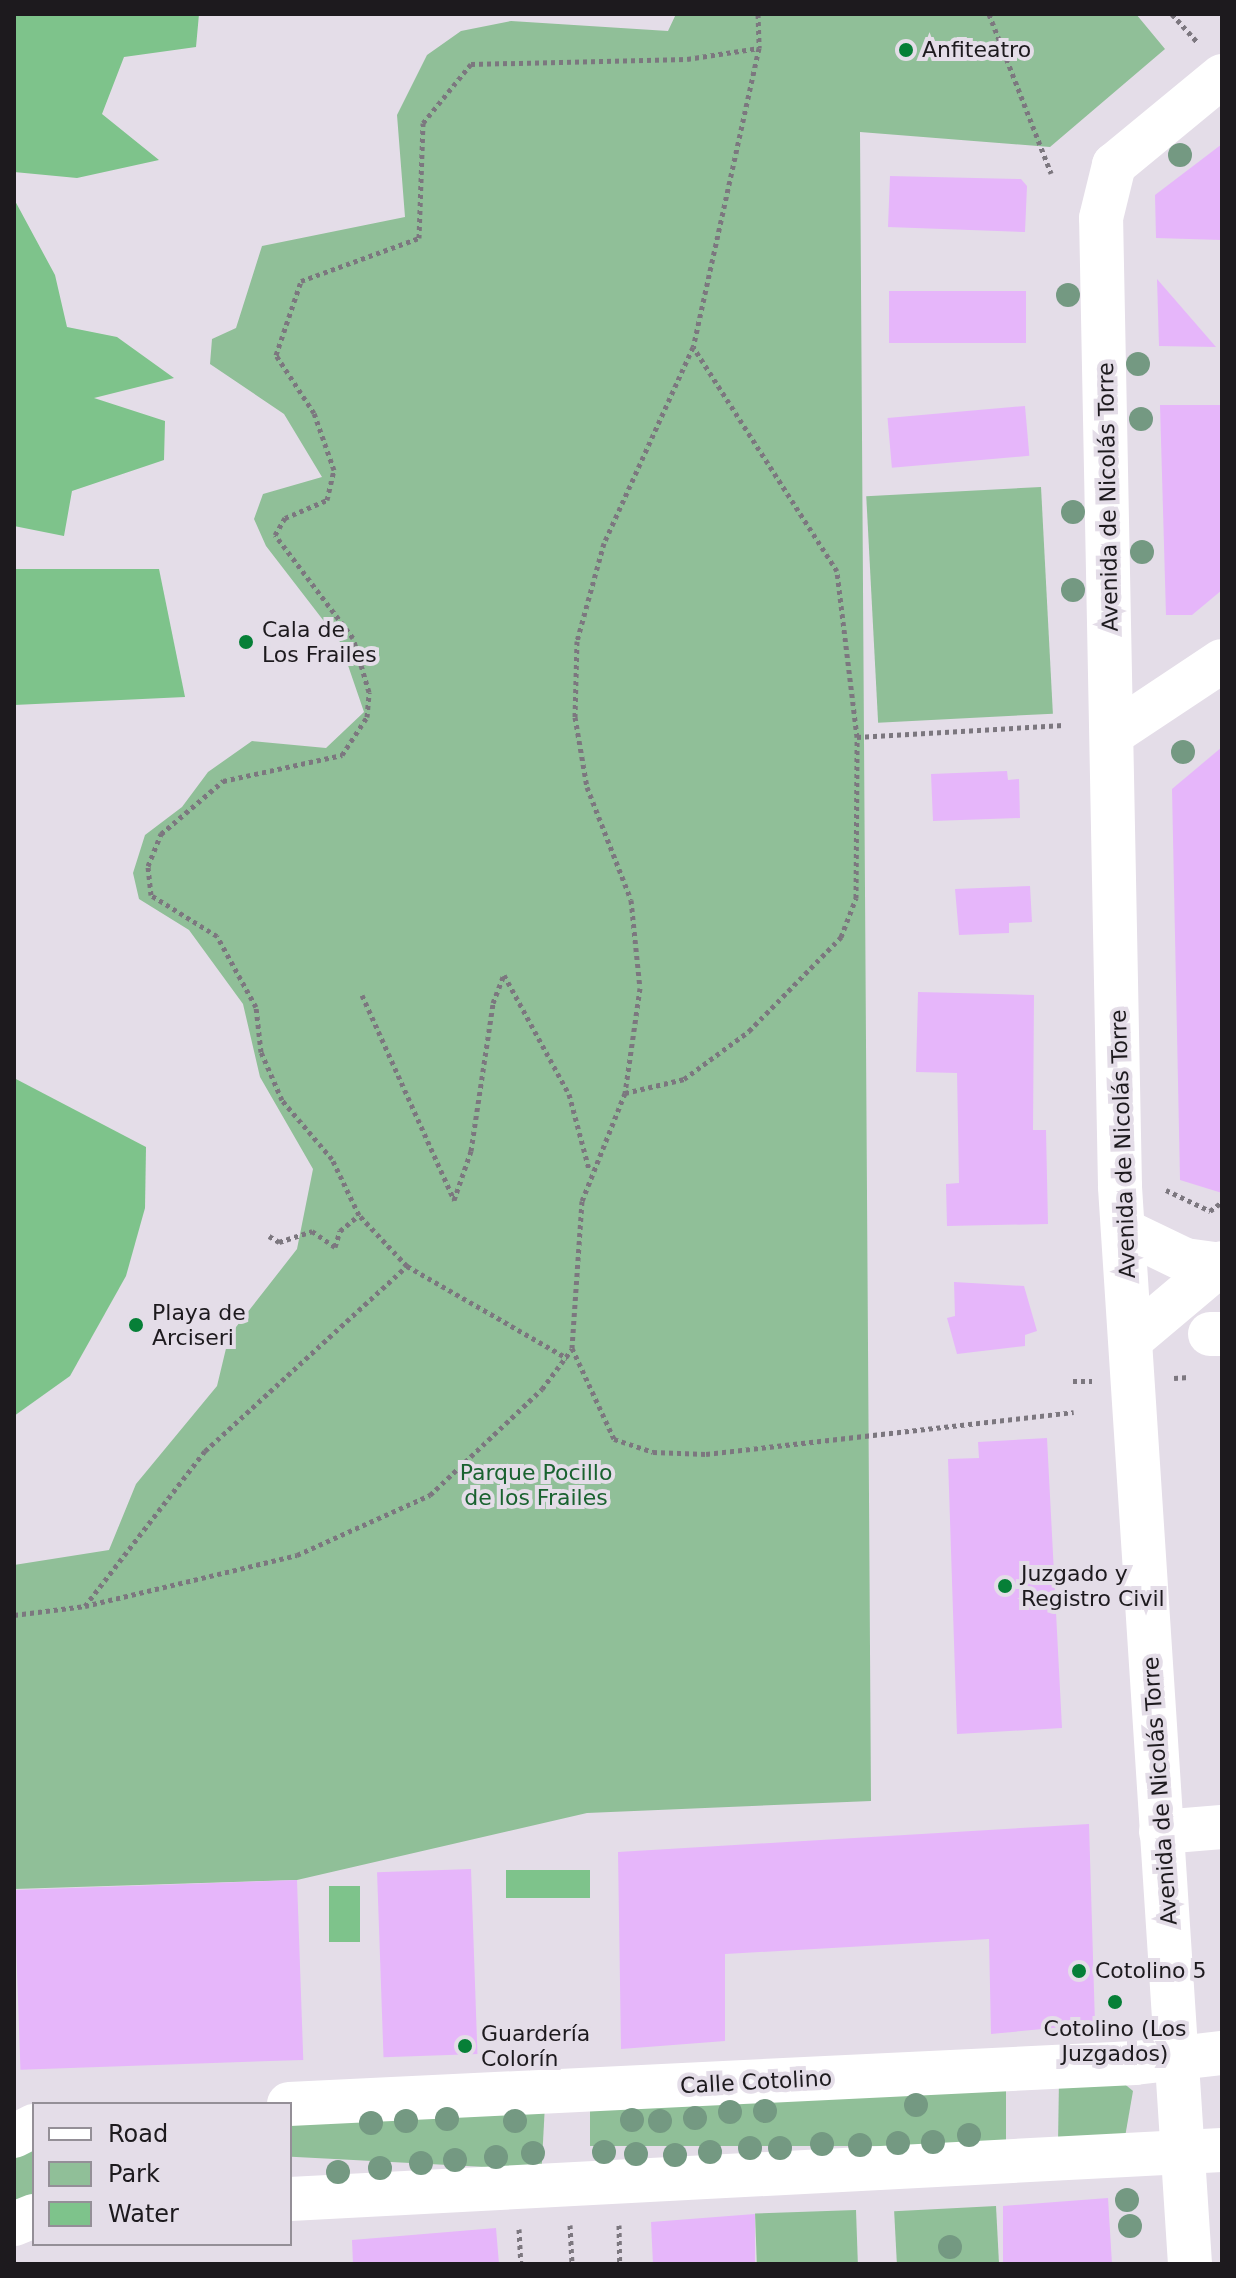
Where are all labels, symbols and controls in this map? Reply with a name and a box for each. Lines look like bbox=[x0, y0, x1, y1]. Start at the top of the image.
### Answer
place label: Anfiteatro bbox=[922, 37, 1031, 63]
marker: Anfiteatro bbox=[897, 41, 915, 59]
street label: Avenida de Nicolás Torre bbox=[1092, 362, 1124, 632]
place label: Cala de Los Frailes bbox=[262, 616, 377, 668]
marker: Cala de Los Frailes bbox=[237, 633, 255, 651]
street label: Avenida de Nicolás Torre bbox=[1105, 1009, 1141, 1279]
place label: Playa de Arciseri bbox=[152, 1299, 246, 1350]
marker: Playa de Arciseri bbox=[127, 1316, 145, 1334]
park label: Parque Pocillo de los Frailes bbox=[460, 1459, 612, 1510]
place label: Juzgado y Registro Civil bbox=[1021, 1560, 1165, 1612]
marker: Juzgado y Registro Civil bbox=[996, 1577, 1014, 1595]
street label: Avenida de Nicolás Torre bbox=[1137, 1656, 1183, 1926]
place label: Cotolino 5 bbox=[1095, 1958, 1207, 1984]
marker: Cotolino 5 bbox=[1070, 1962, 1088, 1980]
marker: Cotolino (Los Juzgados) bbox=[1106, 1993, 1124, 2011]
place label: Cotolino (Los Juzgados) bbox=[1044, 2015, 1186, 2066]
place label: Guardería Colorín bbox=[481, 2020, 590, 2072]
marker: Guardería Colorín bbox=[456, 2037, 474, 2055]
street label: Calle Cotolino bbox=[679, 2065, 833, 2099]
legend bbox=[32, 2102, 292, 2246]
text: Road bbox=[108, 2120, 168, 2148]
text: Park bbox=[108, 2160, 160, 2188]
text: Water bbox=[108, 2200, 179, 2228]

